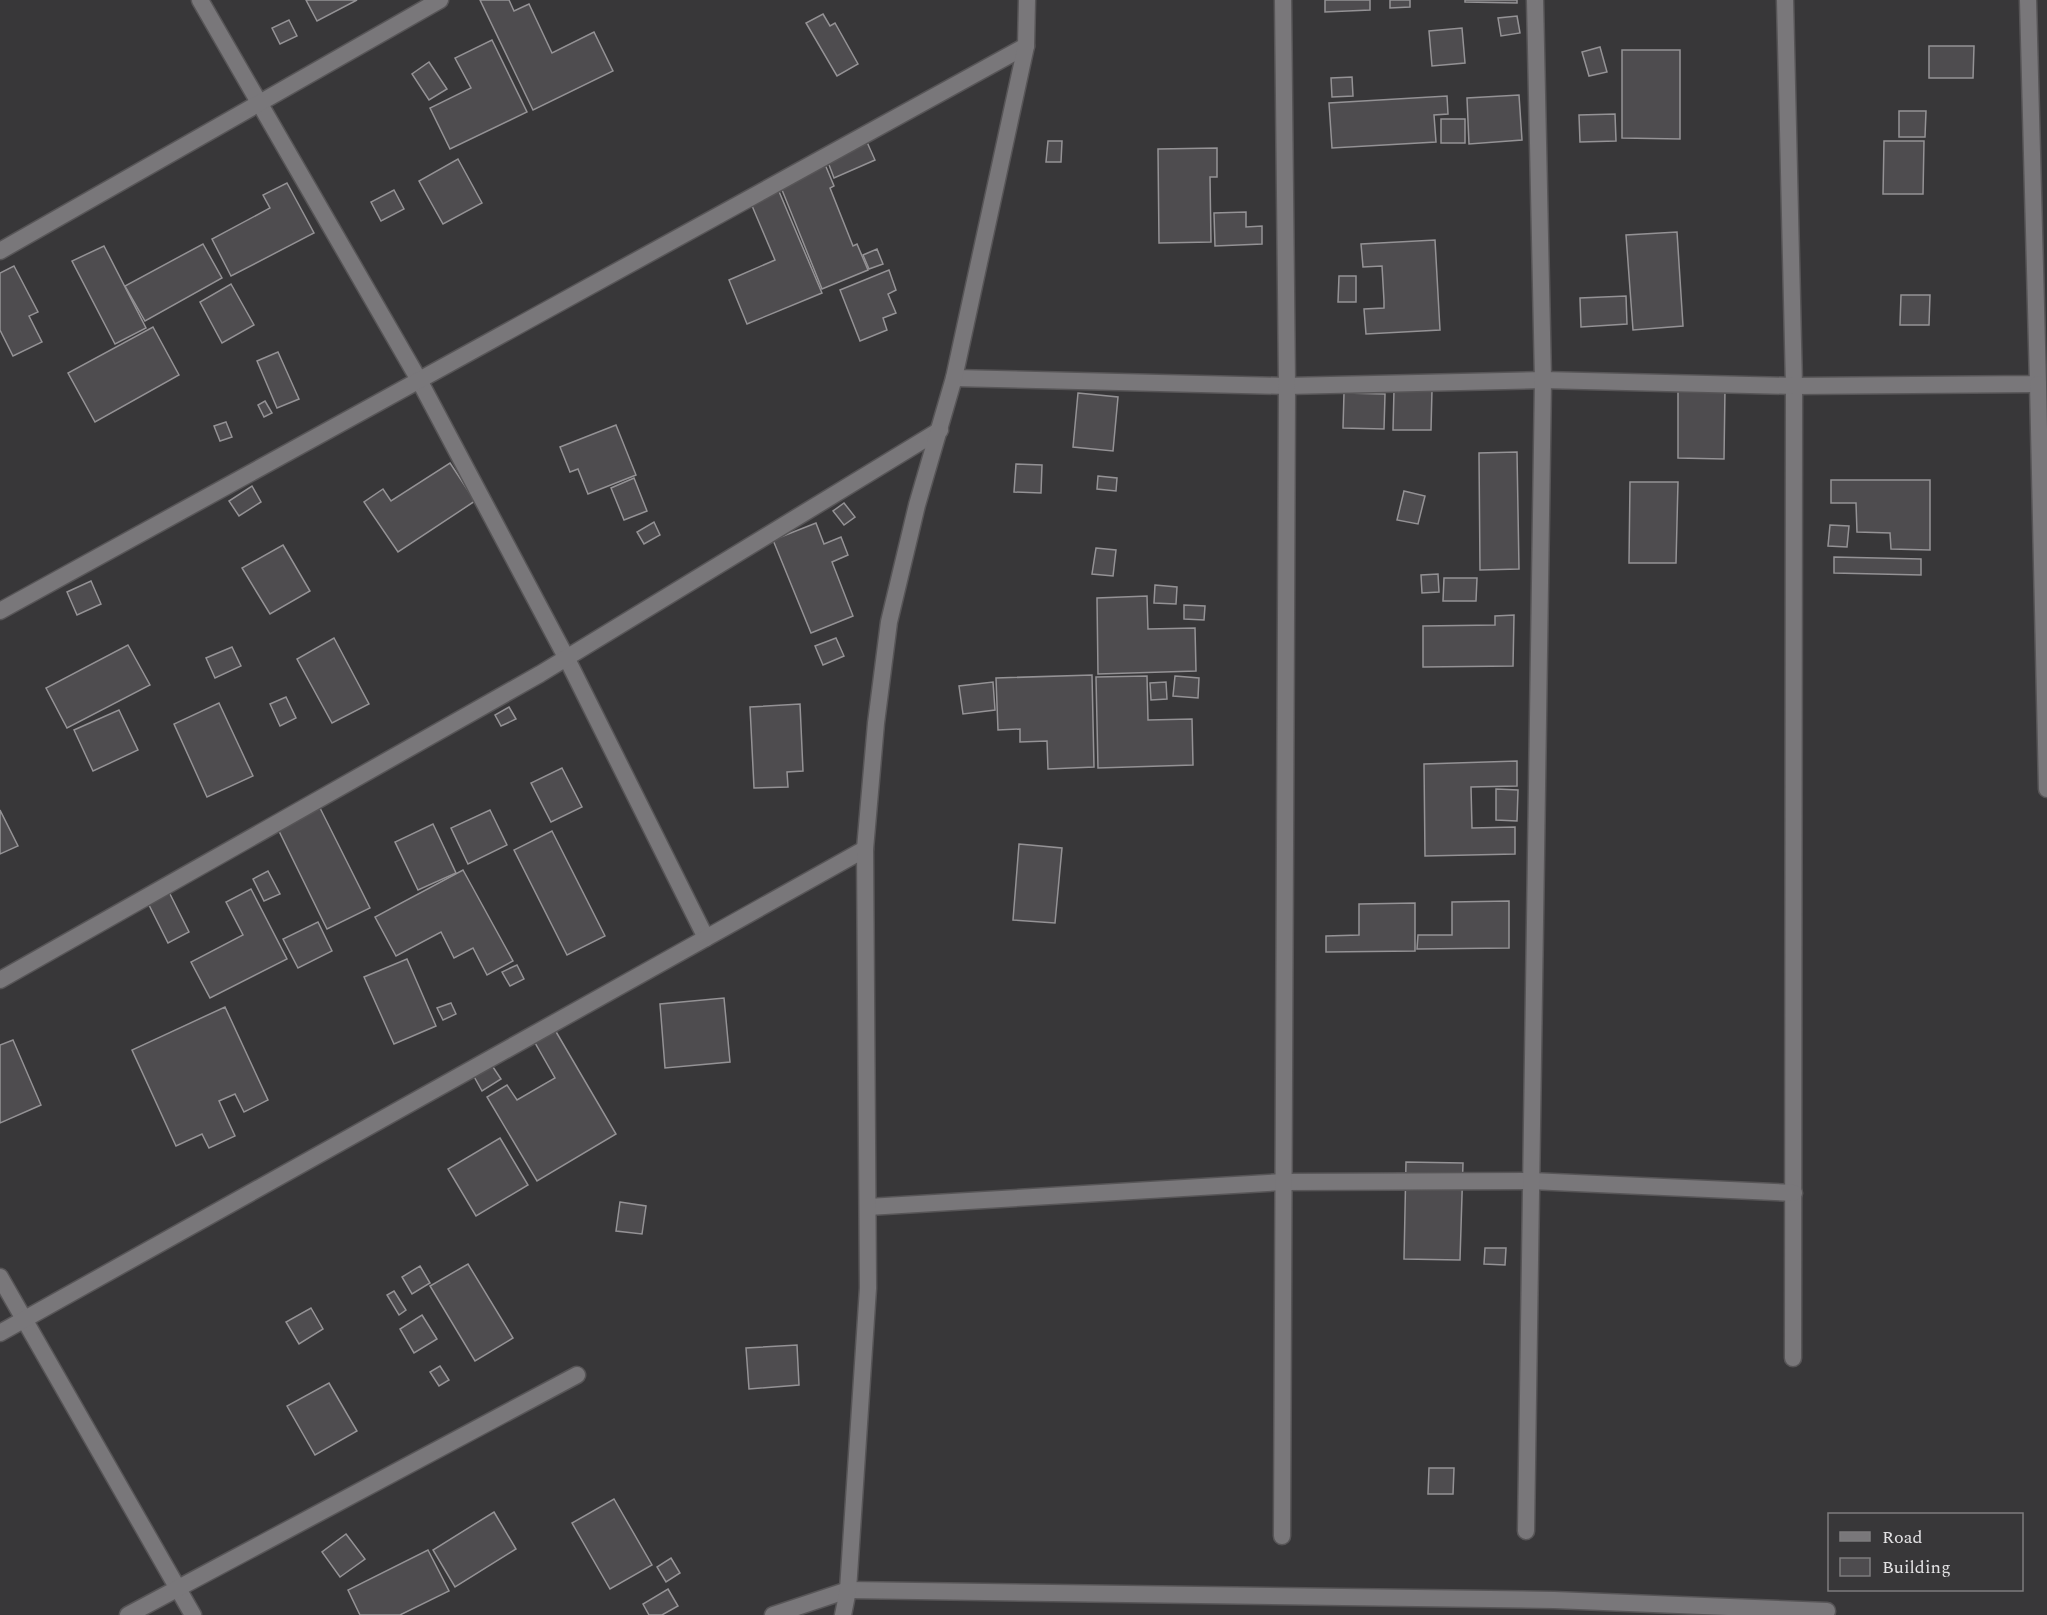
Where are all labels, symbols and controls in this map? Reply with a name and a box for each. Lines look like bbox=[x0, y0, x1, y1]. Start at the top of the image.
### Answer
legend bbox=[1828, 1513, 2023, 1591]
text: Road bbox=[1882, 1524, 1923, 1551]
text: Building bbox=[1882, 1554, 1951, 1581]

